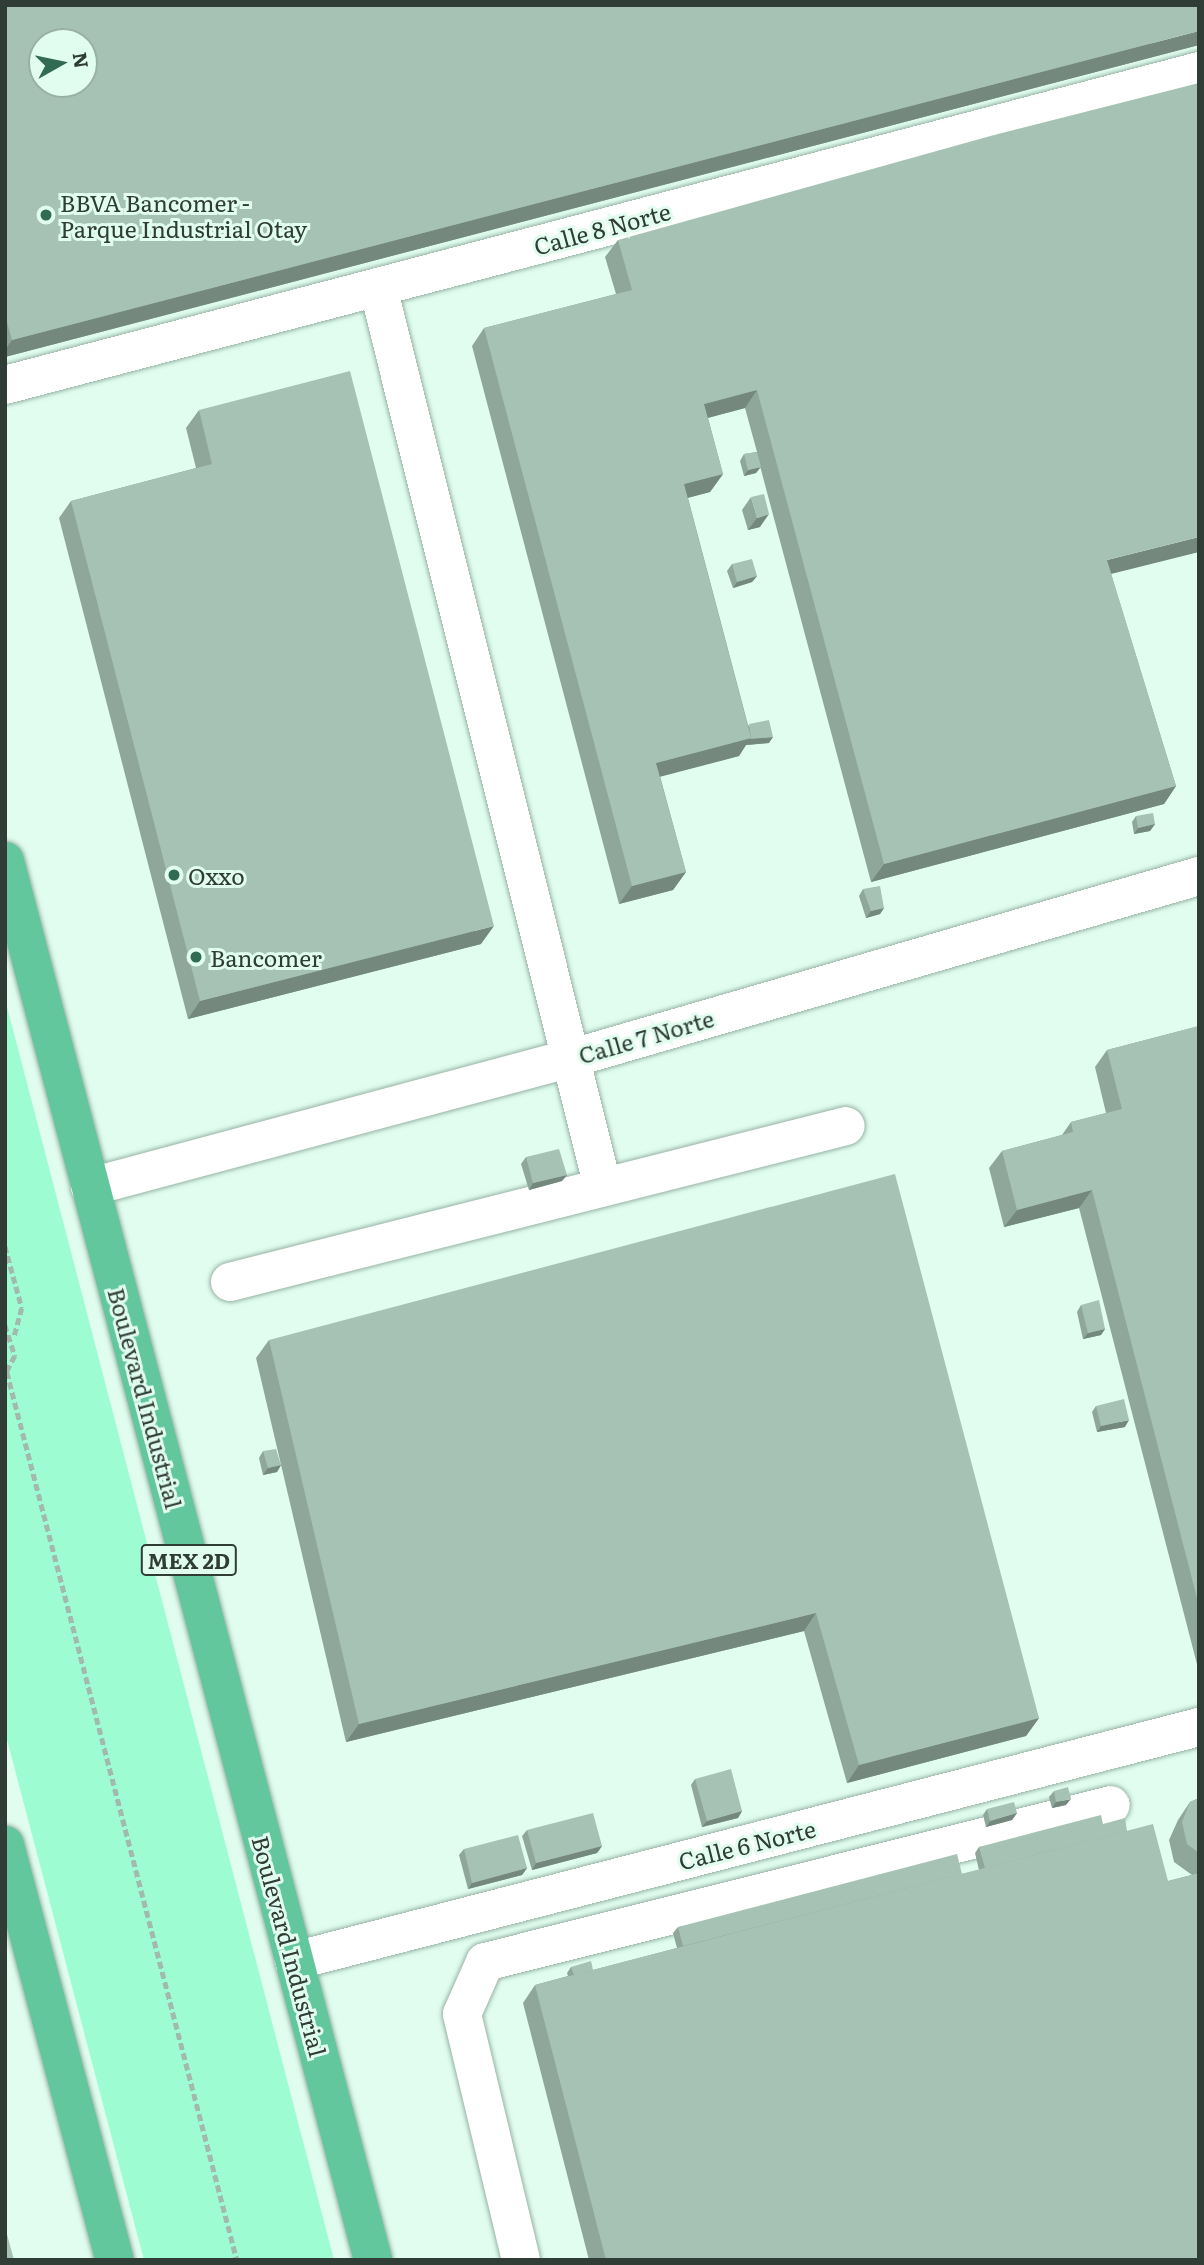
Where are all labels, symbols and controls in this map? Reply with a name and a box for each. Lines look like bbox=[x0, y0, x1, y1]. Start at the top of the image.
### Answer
north arrow bbox=[28, 28, 98, 98]
text: N bbox=[67, 50, 97, 70]
place label: BBVA Bancomer - Parque Industrial Otay bbox=[60, 188, 307, 242]
street label: Calle 8 Norte bbox=[531, 196, 673, 260]
marker: BBVA Bancomer - Parque Industrial Otay bbox=[38, 207, 54, 223]
place label: Oxxo bbox=[188, 861, 245, 889]
marker: Oxxo bbox=[166, 867, 182, 883]
place label: Bancomer bbox=[210, 943, 322, 971]
marker: Bancomer bbox=[188, 949, 204, 965]
street label: Calle 7 Norte bbox=[575, 1004, 717, 1068]
street label: Boulevard Industrial bbox=[103, 1285, 189, 1511]
road number: MEX 2D bbox=[140, 1542, 238, 1578]
street label: Calle 6 Norte bbox=[676, 1814, 818, 1874]
street label: Boulevard Industrial bbox=[247, 1833, 333, 2059]

